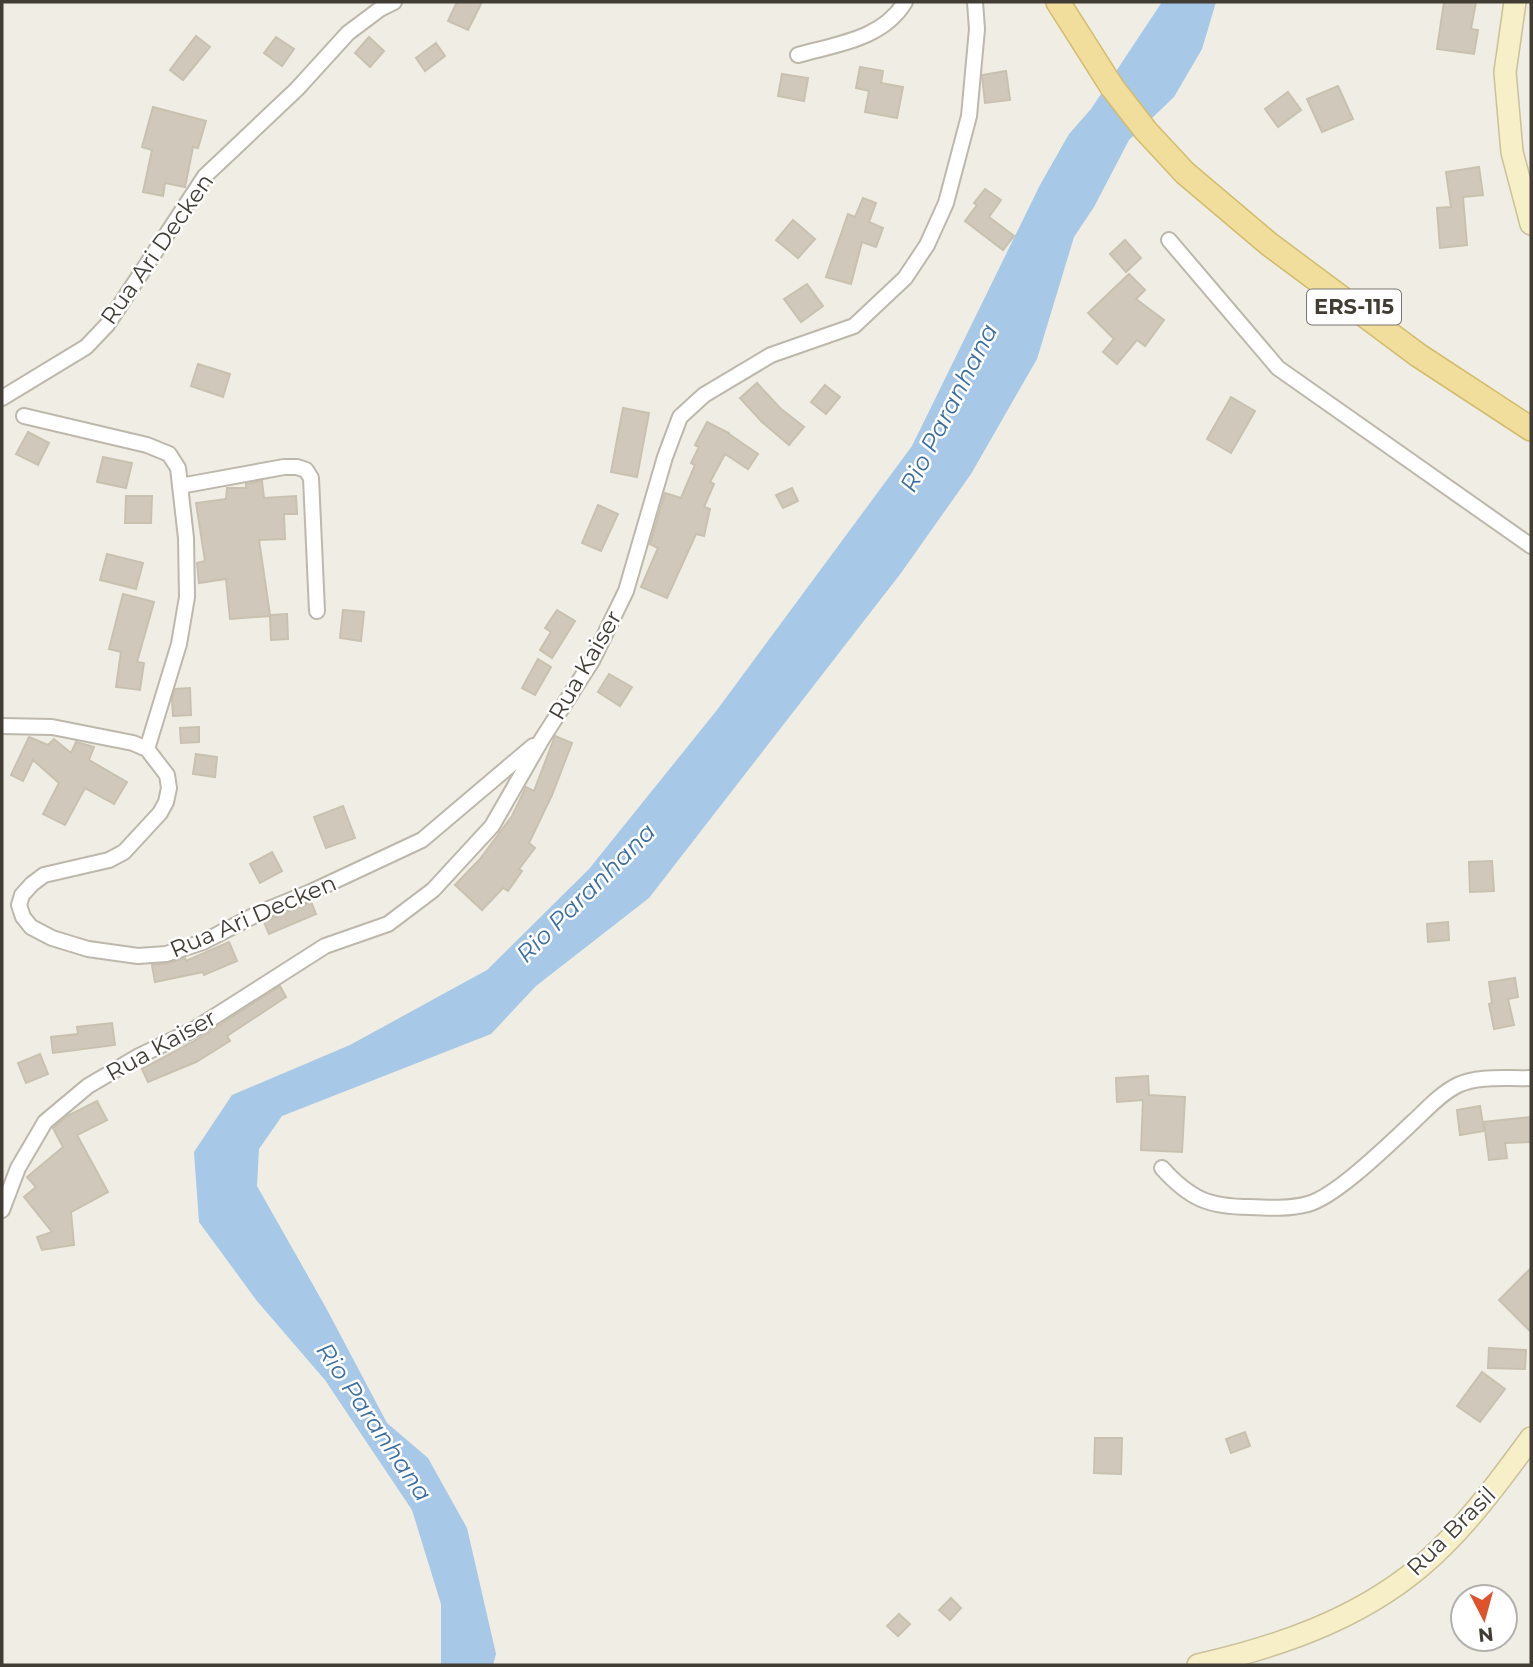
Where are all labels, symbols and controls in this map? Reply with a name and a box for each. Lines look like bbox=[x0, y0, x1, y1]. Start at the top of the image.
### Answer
street label: Rua Ari Decken bbox=[95, 168, 219, 330]
road number: ERS-115 bbox=[1307, 290, 1401, 324]
water label: Rio Paranhana bbox=[894, 319, 1004, 497]
street label: Rua Kaiser bbox=[542, 605, 628, 725]
water label: Rio Paranhana bbox=[510, 817, 661, 968]
street label: Rua Ari Decken bbox=[166, 868, 340, 964]
street label: Rua Kaiser bbox=[101, 1003, 221, 1087]
water label: Rio Paranhana bbox=[311, 1337, 438, 1507]
street label: Rua Brasil bbox=[1401, 1481, 1501, 1581]
north arrow bbox=[1449, 1583, 1519, 1653]
text: N bbox=[1477, 1622, 1495, 1647]

